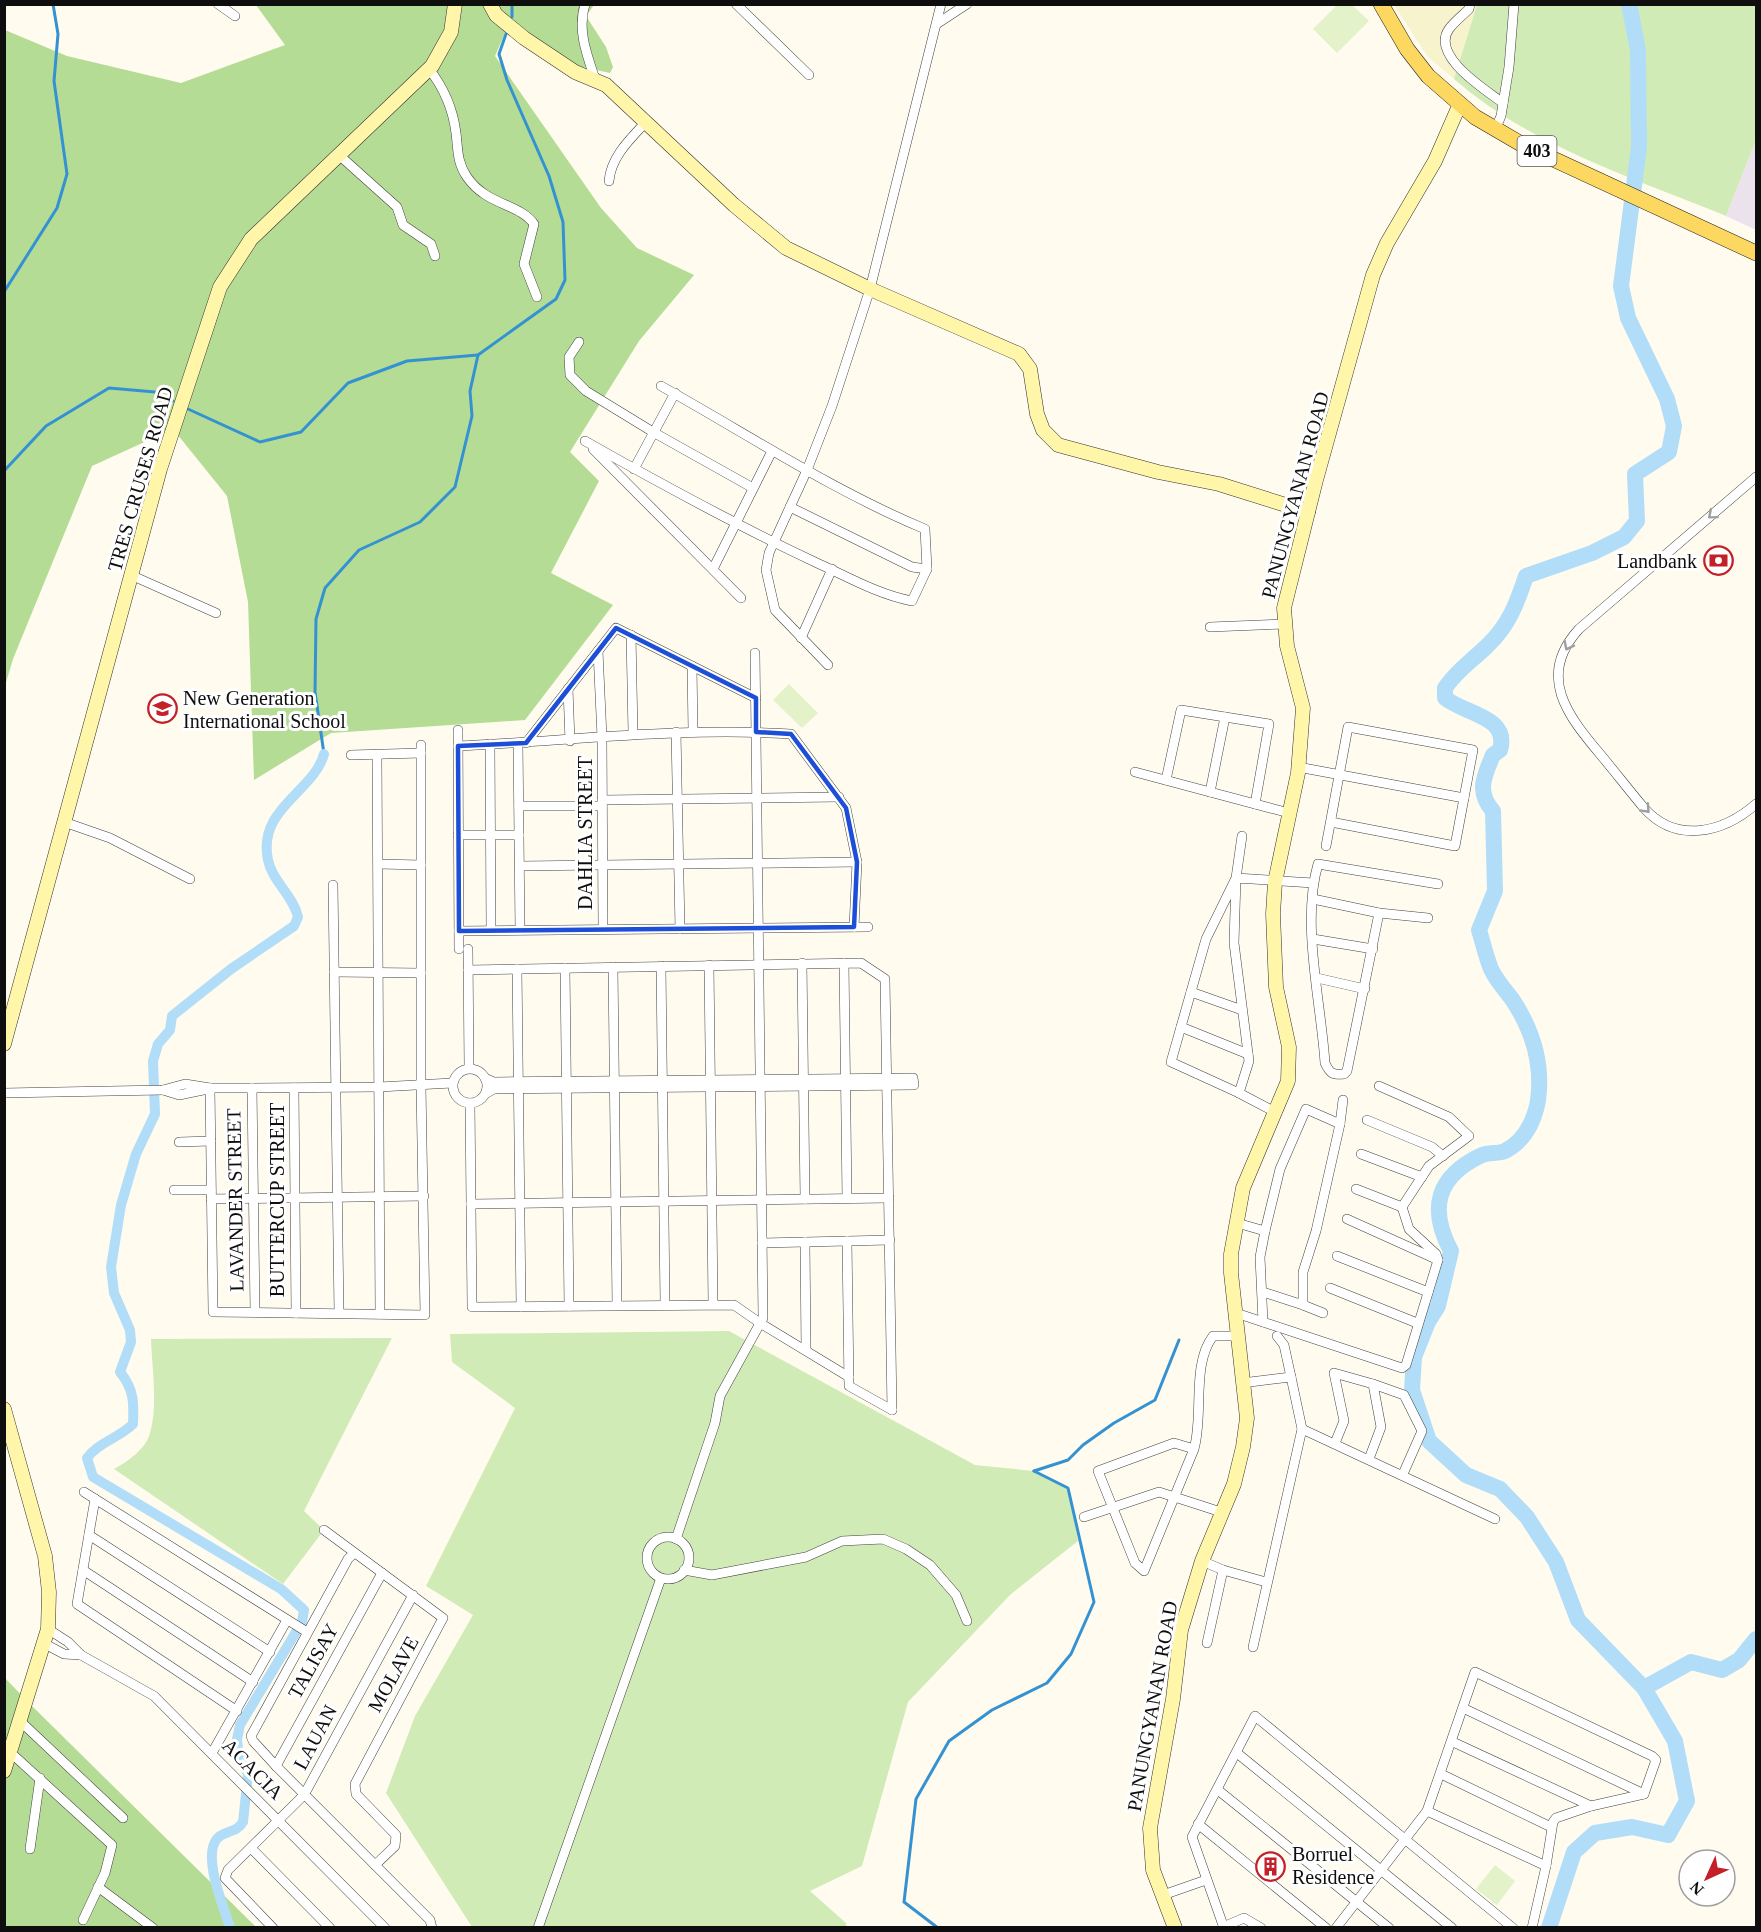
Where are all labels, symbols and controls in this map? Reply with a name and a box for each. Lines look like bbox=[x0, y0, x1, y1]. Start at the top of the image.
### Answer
road number: 403 bbox=[1518, 136, 1556, 166]
street label: TRES CRUSES ROAD bbox=[103, 384, 177, 574]
street label: PANUNGYANAN ROAD bbox=[1257, 389, 1333, 601]
one-way arrow bbox=[1708, 508, 1719, 519]
bank icon: Landbank bbox=[1702, 545, 1734, 577]
place label: Landbank bbox=[1617, 550, 1697, 572]
one-way arrow bbox=[1564, 639, 1575, 650]
place label: New Generation International School bbox=[183, 687, 346, 732]
school or university icon: New Generation International School bbox=[146, 693, 178, 725]
street label: DAHLIA STREET bbox=[574, 756, 596, 910]
one-way arrow bbox=[1639, 803, 1650, 813]
street label: BUTTERCUP STREET bbox=[266, 1103, 288, 1297]
street label: LAVANDER STREET bbox=[222, 1108, 248, 1292]
street label: PANUNGYANAN ROAD bbox=[1123, 1599, 1181, 1813]
street label: TALISAY bbox=[283, 1620, 343, 1702]
street label: MOLAVE bbox=[363, 1632, 423, 1716]
street label: LAUAN bbox=[289, 1701, 341, 1773]
street label: ACACIA bbox=[218, 1734, 288, 1804]
place label: Borruel Residence bbox=[1292, 1843, 1374, 1888]
north arrow bbox=[1677, 1848, 1737, 1908]
building icon: Borruel Residence bbox=[1255, 1850, 1287, 1882]
text: N bbox=[1686, 1878, 1707, 1898]

